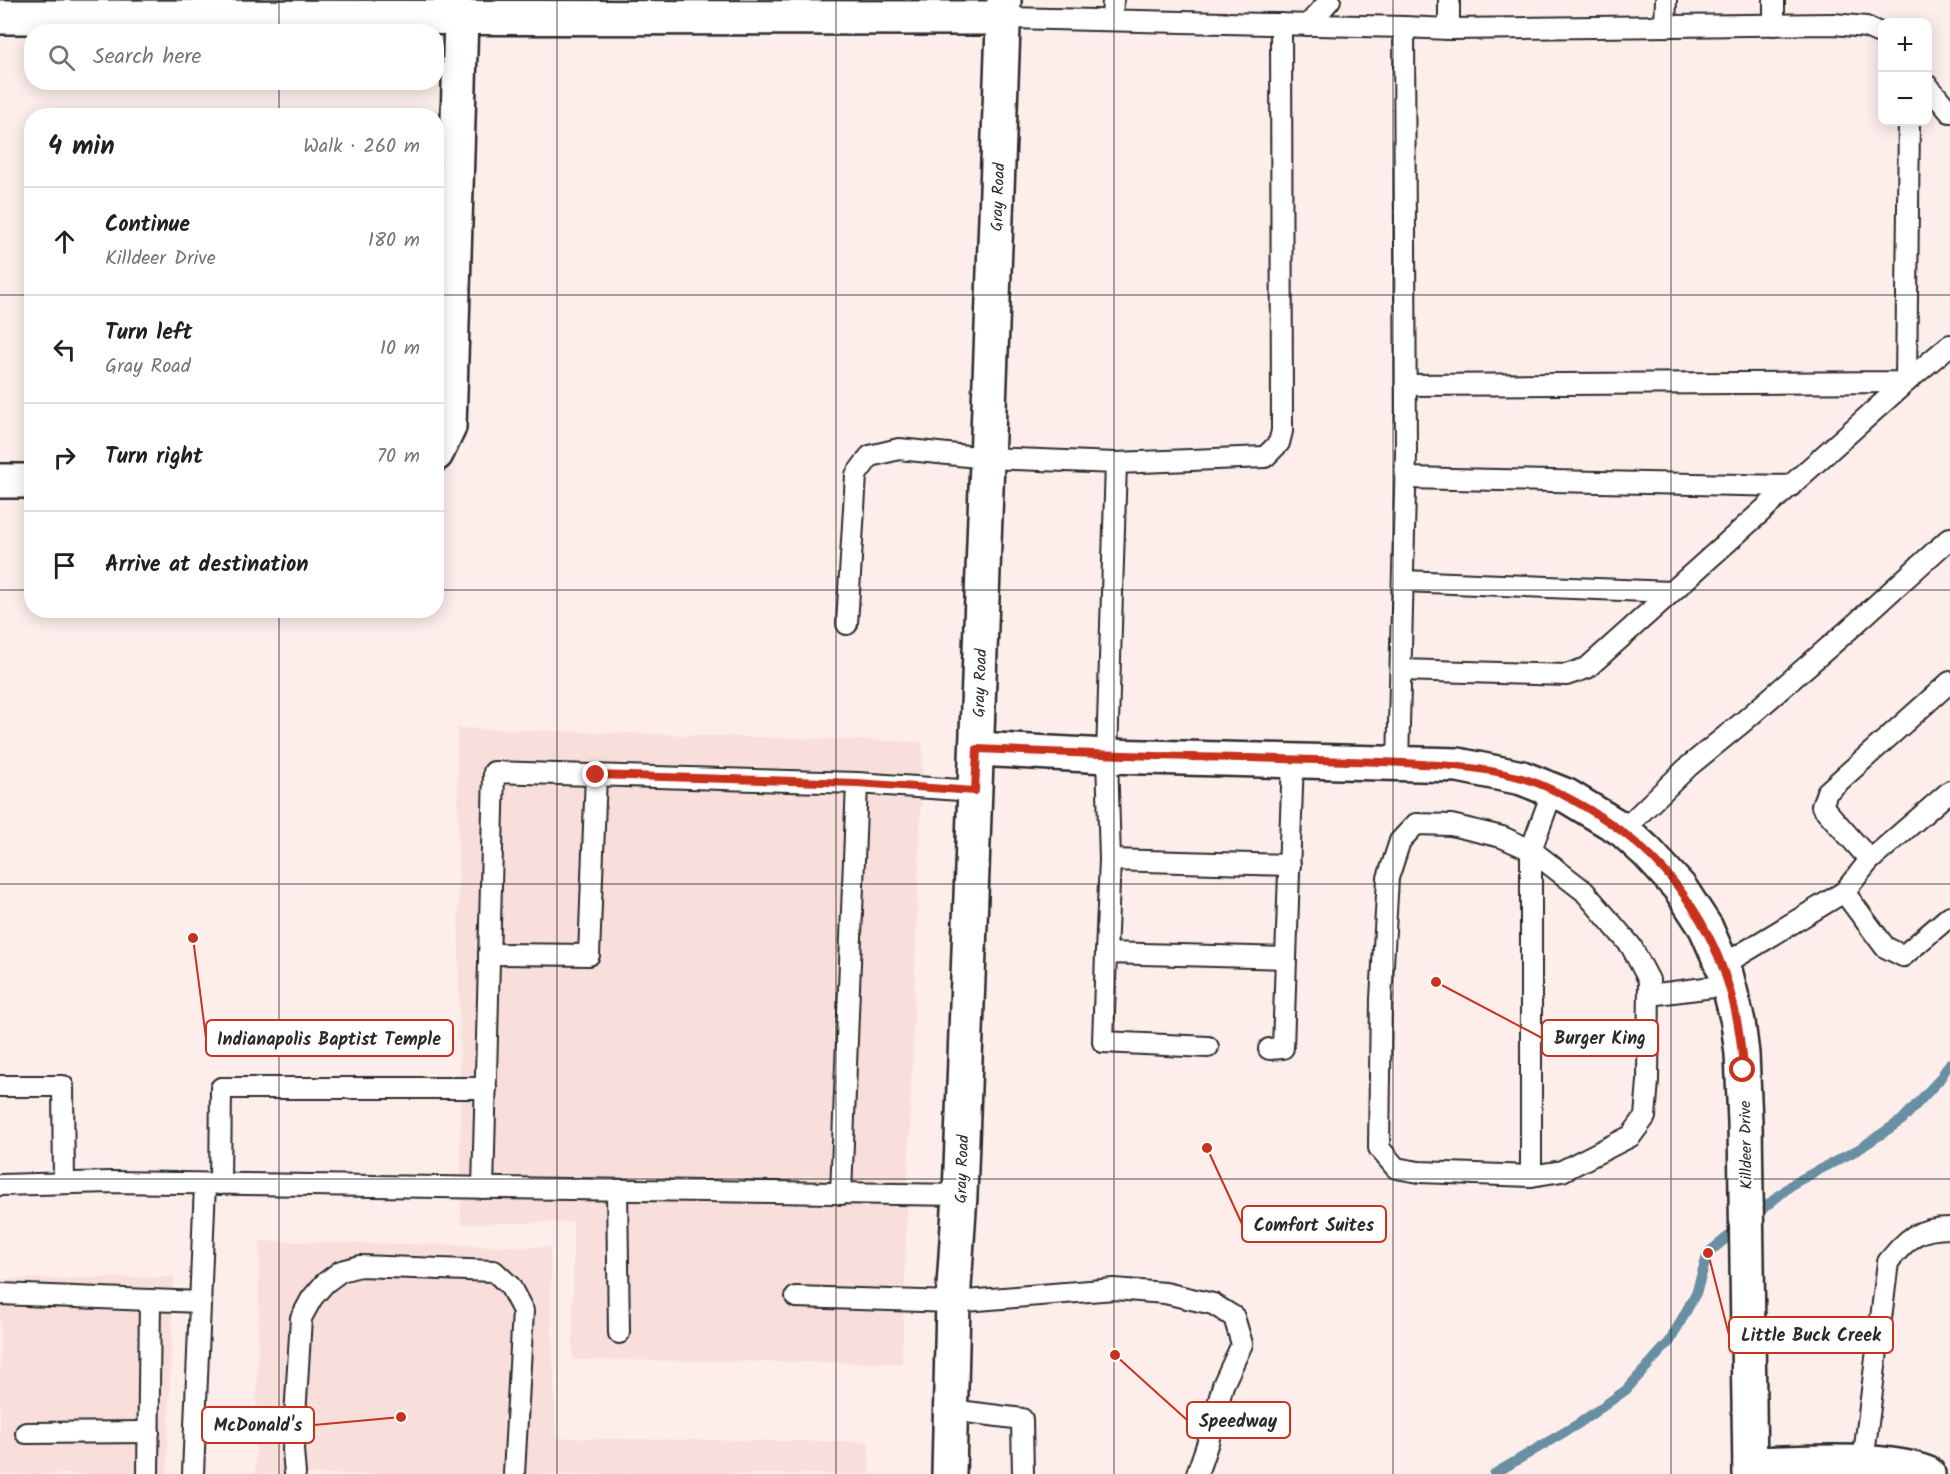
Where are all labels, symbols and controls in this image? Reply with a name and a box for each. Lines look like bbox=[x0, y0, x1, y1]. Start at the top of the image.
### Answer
map controls bbox=[1878, 18, 1932, 126]
button: + bbox=[1878, 18, 1932, 72]
search box bbox=[24, 24, 444, 90]
text: Search here bbox=[93, 40, 201, 75]
icon: search bbox=[45, 41, 78, 74]
button: − bbox=[1878, 72, 1932, 126]
text: 4 min bbox=[48, 126, 115, 168]
text: Walk · 260 m bbox=[303, 131, 420, 163]
street label: Gray Road bbox=[985, 161, 1012, 232]
text: Continue bbox=[105, 208, 190, 243]
icon: ahead bbox=[48, 225, 81, 258]
text: 180 m bbox=[368, 225, 420, 257]
text: Killdeer Drive bbox=[105, 243, 216, 275]
text: Turn left bbox=[105, 316, 192, 351]
icon: left bbox=[48, 333, 81, 366]
text: 10 m bbox=[380, 333, 420, 365]
text: Gray Road bbox=[105, 351, 191, 383]
text: Turn right bbox=[105, 440, 203, 475]
icon: right bbox=[48, 441, 81, 474]
text: 70 m bbox=[377, 441, 420, 473]
text: Arrive at destination bbox=[105, 548, 308, 583]
icon: arrive bbox=[48, 549, 81, 582]
street label: Gray Road bbox=[967, 647, 994, 718]
route end bbox=[582, 761, 608, 787]
callout: Indianapolis Baptist Temple bbox=[206, 1020, 453, 1056]
callout: Burger King bbox=[1542, 1020, 1658, 1056]
text: Burger King bbox=[1554, 1025, 1646, 1054]
text: Indianapolis Baptist Temple bbox=[217, 1026, 441, 1055]
route start bbox=[1729, 1056, 1755, 1082]
street label: Killdeer Drive bbox=[1733, 1100, 1760, 1189]
street label: Gray Road bbox=[949, 1133, 976, 1204]
callout: Comfort Suites bbox=[1242, 1206, 1386, 1242]
text: Comfort Suites bbox=[1254, 1212, 1375, 1241]
callout: Little Buck Creek bbox=[1729, 1317, 1893, 1353]
text: Little Buck Creek bbox=[1741, 1322, 1882, 1351]
callout: Speedway bbox=[1187, 1402, 1290, 1438]
callout: McDonald's bbox=[202, 1407, 314, 1443]
text: Speedway bbox=[1199, 1408, 1278, 1437]
text: McDonald's bbox=[214, 1412, 303, 1441]

